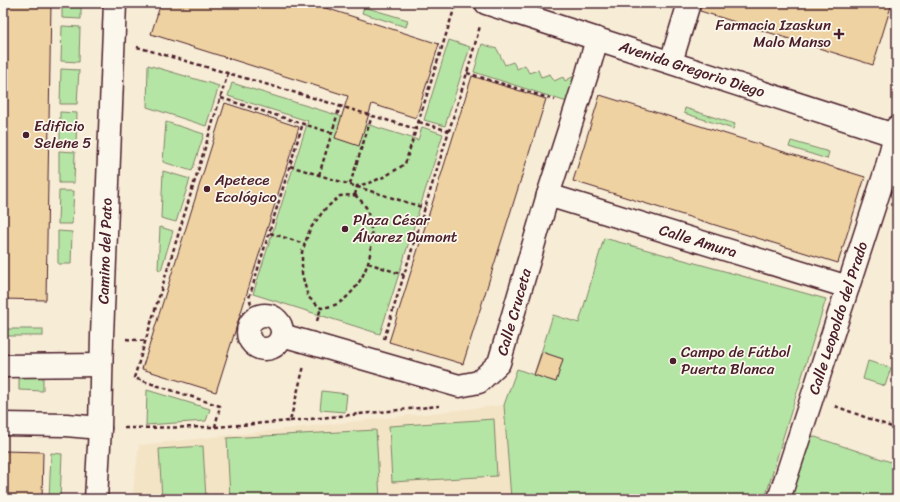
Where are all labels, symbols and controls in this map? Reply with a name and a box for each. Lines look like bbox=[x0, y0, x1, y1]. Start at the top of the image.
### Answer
place label: Farmacia Izaskun Malo Manso bbox=[715, 12, 831, 55]
marker: Farmacia Izaskun Malo Manso bbox=[834, 29, 844, 39]
street label: Avenida Gregorio Diego bbox=[615, 33, 769, 105]
place label: Edificio Selene 5 bbox=[34, 113, 92, 156]
marker: Edificio Selene 5 bbox=[21, 130, 31, 140]
place label: Apetece Ecológico bbox=[214, 167, 278, 210]
marker: Apetece Ecológico bbox=[202, 184, 212, 194]
street label: Camino del Pato bbox=[90, 197, 120, 305]
place label: Plaza César Álvarez Dumont bbox=[352, 207, 458, 250]
street label: Calle Amura bbox=[656, 217, 741, 265]
marker: Plaza César Álvarez Dumont bbox=[340, 224, 350, 234]
street label: Calle Leopoldo del Prado bbox=[801, 237, 875, 398]
street label: Calle Cruceta bbox=[489, 265, 539, 359]
place label: Campo de Fútbol Puerta Blanca bbox=[681, 339, 791, 382]
marker: Campo de Fútbol Puerta Blanca bbox=[668, 356, 678, 366]

